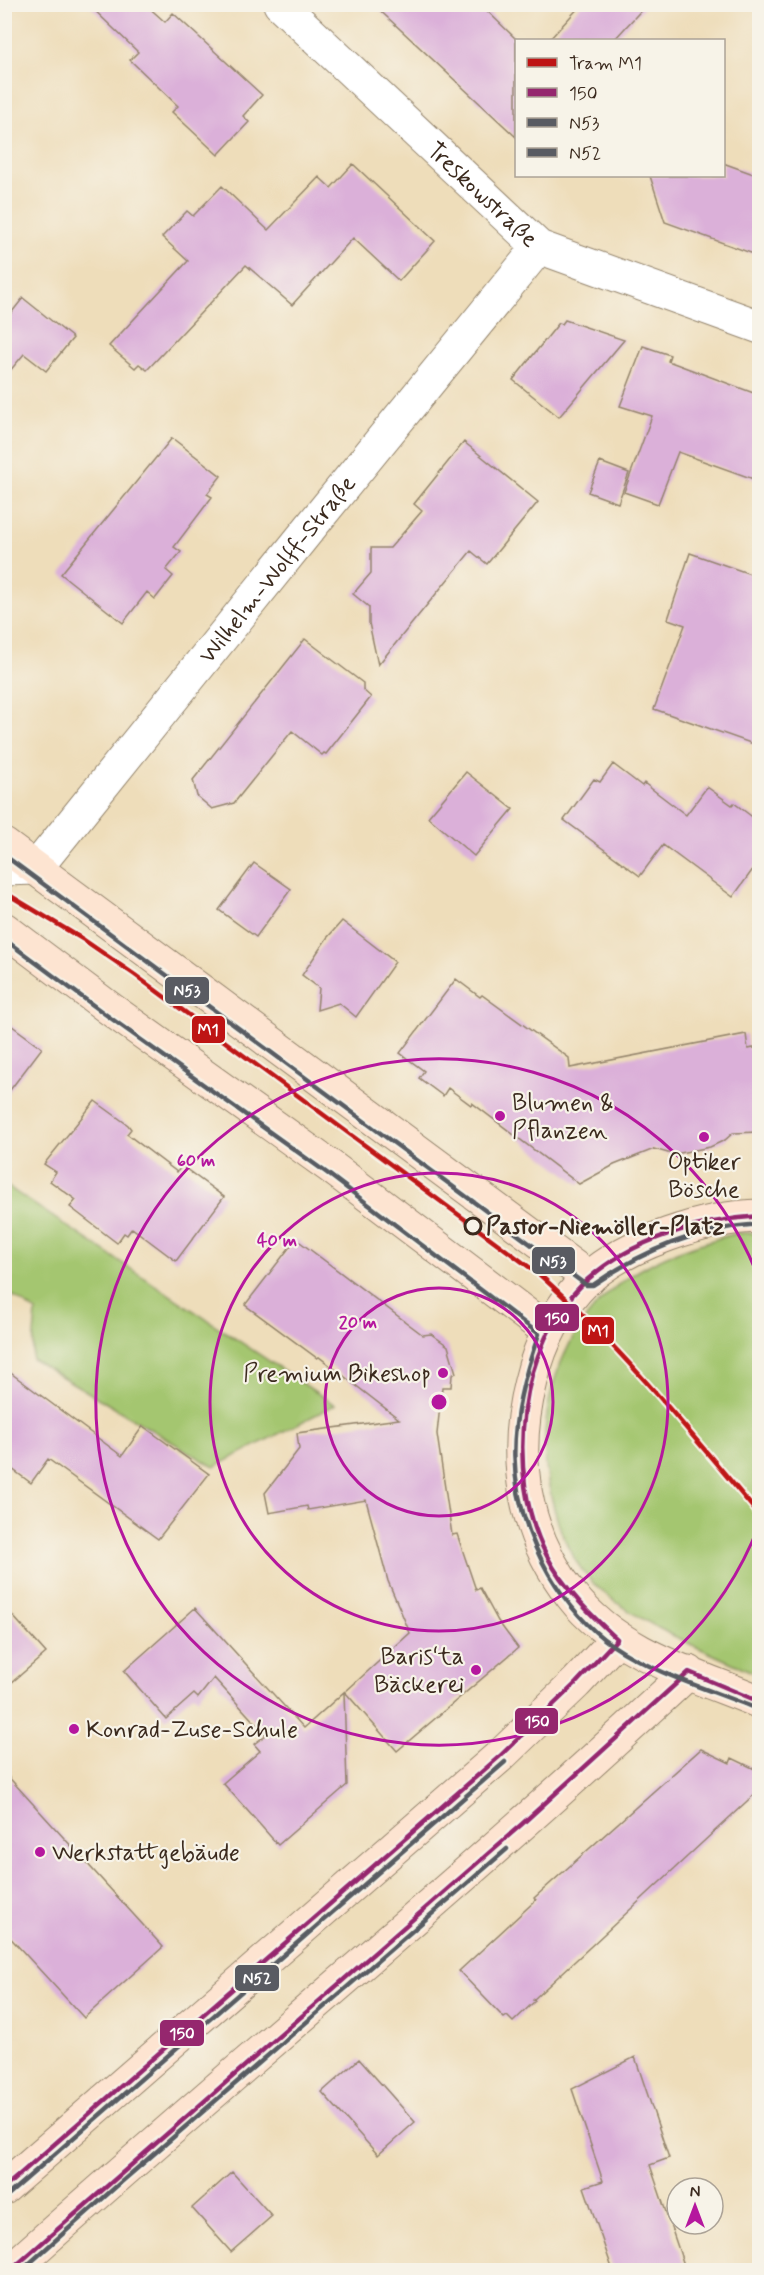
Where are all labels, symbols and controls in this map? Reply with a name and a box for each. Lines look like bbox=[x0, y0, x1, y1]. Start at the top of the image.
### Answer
legend bbox=[515, 39, 725, 177]
text: Tram M1 bbox=[569, 52, 642, 76]
text: 150 bbox=[569, 82, 597, 106]
text: N53 bbox=[569, 112, 600, 136]
street label: Treskowstraße bbox=[420, 136, 544, 255]
text: N52 bbox=[569, 142, 601, 166]
street label: Wilhelm-Wolff-Straße bbox=[193, 469, 364, 671]
line badge: N53 bbox=[164, 976, 210, 1005]
text: N53 bbox=[173, 981, 201, 1002]
line badge: M1 bbox=[191, 1015, 226, 1044]
text: M1 bbox=[197, 1020, 219, 1041]
place label: Blumen & Pflanzen bbox=[512, 1088, 614, 1147]
marker: Blumen & Pflanzen bbox=[493, 1109, 507, 1123]
marker: Optiker Bösche bbox=[697, 1130, 711, 1144]
place label: Optiker Bösche bbox=[667, 1147, 741, 1206]
text: 60 m bbox=[177, 1149, 215, 1173]
place label: Pastor-Niemöller-Platz bbox=[486, 1212, 725, 1243]
marker: Pastor-Niemöller-Platz bbox=[464, 1217, 482, 1235]
text: 40 m bbox=[257, 1229, 297, 1253]
line badge: N53 bbox=[531, 1246, 576, 1275]
text: N53 bbox=[539, 1252, 567, 1273]
line badge: 150 bbox=[534, 1303, 580, 1332]
text: 150 bbox=[544, 1309, 570, 1330]
text: 20 m bbox=[339, 1311, 377, 1335]
line badge: M1 bbox=[581, 1316, 615, 1345]
text: M1 bbox=[587, 1321, 609, 1342]
place label: Premium Bikeshop bbox=[243, 1359, 431, 1390]
marker: Premium Bikeshop bbox=[436, 1366, 450, 1380]
centre of rings bbox=[429, 1392, 449, 1412]
place label: Baris‘ta Bäckerei bbox=[374, 1642, 464, 1701]
marker: Baris‘ta Bäckerei bbox=[469, 1663, 483, 1677]
line badge: 150 bbox=[514, 1707, 559, 1735]
text: 150 bbox=[524, 1712, 550, 1733]
place label: Konrad-Zuse-Schule bbox=[86, 1715, 298, 1746]
marker: Konrad-Zuse-Schule bbox=[67, 1722, 81, 1736]
place label: Werkstattgebäude bbox=[52, 1838, 240, 1869]
marker: Werkstattgebäude bbox=[33, 1845, 47, 1859]
line badge: N52 bbox=[234, 1964, 280, 1992]
text: N52 bbox=[243, 1969, 271, 1990]
line badge: 150 bbox=[159, 2019, 205, 2047]
text: 150 bbox=[169, 2024, 195, 2045]
north arrow bbox=[665, 2176, 725, 2236]
text: N bbox=[690, 2182, 700, 2203]

